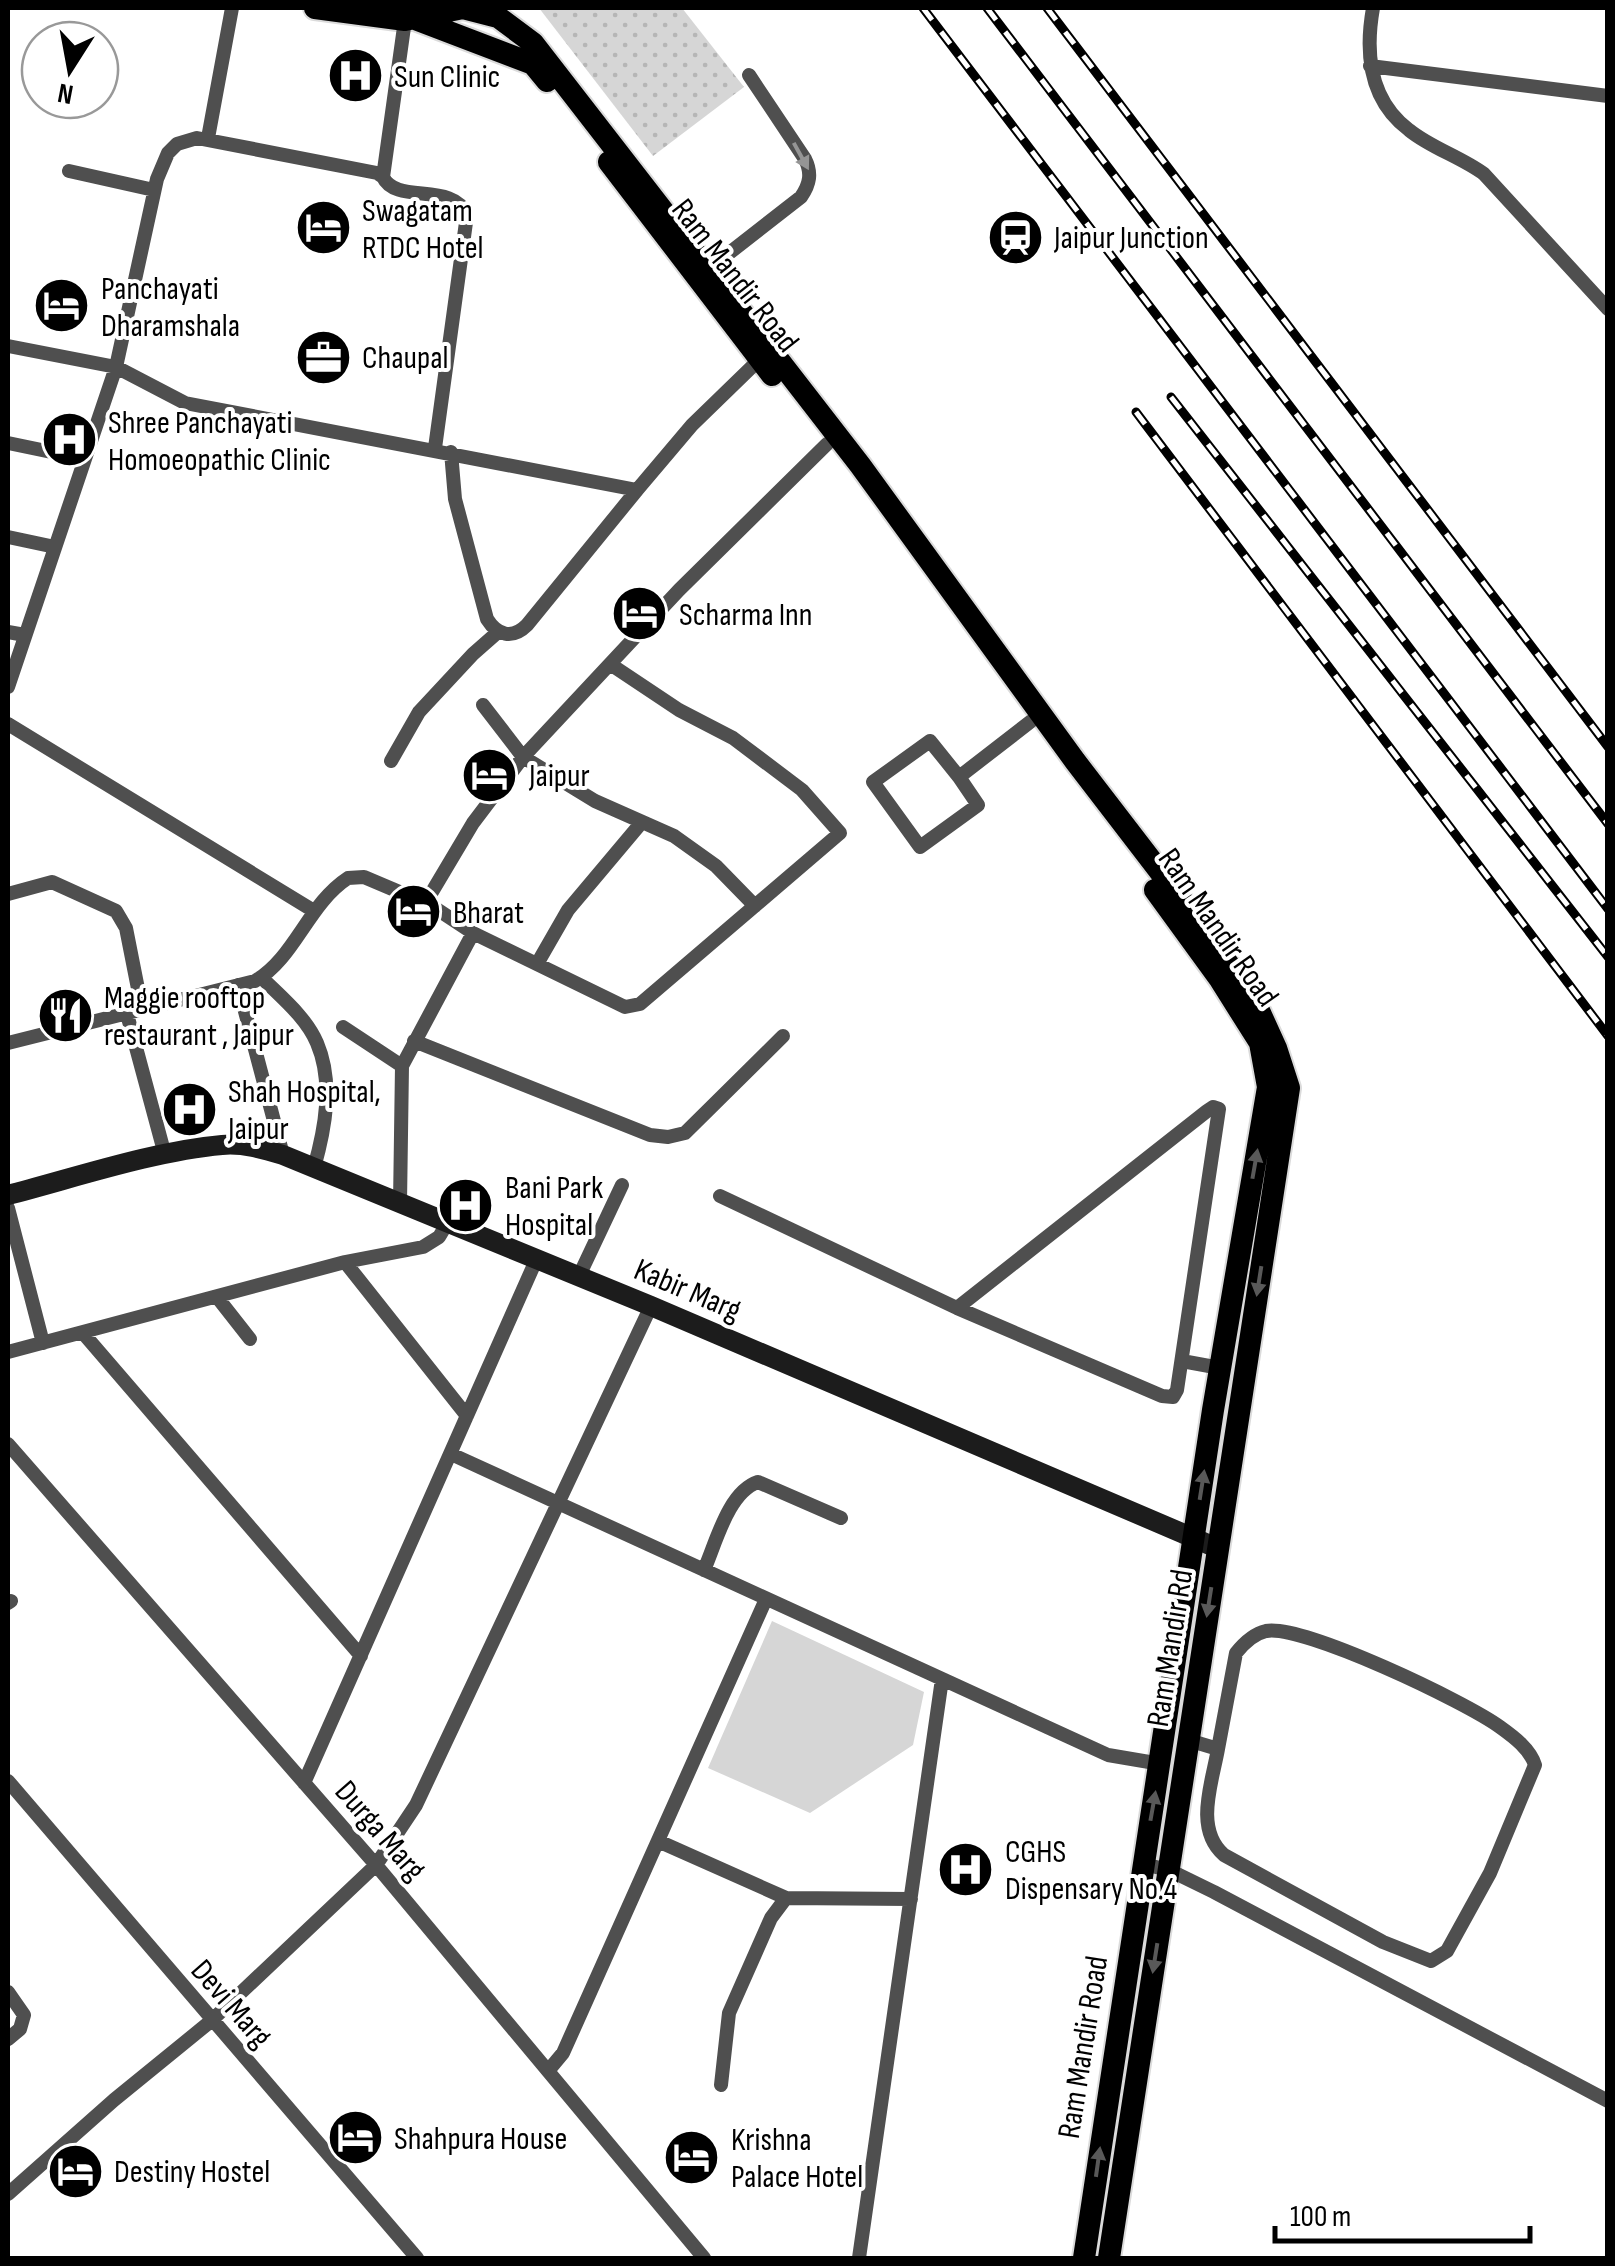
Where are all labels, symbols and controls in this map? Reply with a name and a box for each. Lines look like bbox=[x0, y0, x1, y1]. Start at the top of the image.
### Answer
north arrow bbox=[20, 20, 120, 120]
hospital icon: Sun Clinic bbox=[325, 46, 385, 106]
place label: Sun Clinic bbox=[394, 58, 500, 97]
text: N bbox=[55, 75, 76, 111]
one-way arrow bbox=[793, 142, 810, 171]
street label: Ram Mandir Road bbox=[663, 191, 807, 361]
place label: Swagatam RTDC Hotel bbox=[362, 192, 484, 268]
hotel icon: Swagatam RTDC Hotel bbox=[293, 198, 353, 258]
station icon: Jaipur Junction bbox=[985, 207, 1045, 267]
place label: Jaipur Junction bbox=[1053, 219, 1209, 258]
place label: Panchayati Dharamshala bbox=[101, 270, 240, 346]
hotel icon: Panchayati Dharamshala bbox=[32, 276, 92, 336]
office icon: Chaupal bbox=[293, 327, 353, 387]
place label: Chaupal bbox=[362, 339, 448, 378]
place label: Shree Panchayati Homoeopathic Clinic bbox=[108, 404, 331, 480]
hospital icon: Shree Panchayati Homoeopathic Clinic bbox=[39, 410, 99, 470]
hotel icon: Scharma Inn bbox=[610, 584, 670, 644]
place label: Scharma Inn bbox=[679, 596, 813, 635]
hotel icon: Jaipur bbox=[460, 745, 520, 805]
place label: Jaipur bbox=[528, 757, 590, 796]
street label: Ram Mandir Road bbox=[1149, 841, 1287, 1015]
hotel icon: Bharat bbox=[384, 882, 444, 942]
place label: Bharat bbox=[453, 894, 524, 933]
place label: Maggie rooftop restaurant , Jaipur bbox=[104, 979, 294, 1055]
restaurant icon: Maggie rooftop restaurant , Jaipur bbox=[35, 985, 95, 1045]
place label: Shah Hospital, Jaipur bbox=[227, 1073, 381, 1149]
hospital icon: Shah Hospital, Jaipur bbox=[159, 1079, 219, 1139]
one-way arrow bbox=[1248, 1148, 1263, 1180]
place label: Bani Park Hospital bbox=[505, 1169, 603, 1245]
hospital icon: Bani Park Hospital bbox=[436, 1175, 496, 1235]
street label: Kabir Marg bbox=[628, 1250, 747, 1330]
one-way arrow bbox=[1250, 1266, 1266, 1298]
one-way arrow bbox=[1194, 1469, 1210, 1500]
street label: Ram Mandir Rd bbox=[1139, 1567, 1202, 1730]
one-way arrow bbox=[1201, 1587, 1216, 1619]
street label: Durga Marg bbox=[326, 1773, 434, 1889]
one-way arrow bbox=[1146, 1790, 1161, 1822]
place label: CGHS Dispensary No.4 bbox=[1005, 1833, 1177, 1909]
hospital icon: CGHS Dispensary No.4 bbox=[936, 1839, 996, 1899]
one-way arrow bbox=[1147, 1943, 1162, 1975]
street label: Devi Marg bbox=[182, 1952, 280, 2056]
street label: Ram Mandir Road bbox=[1050, 1953, 1117, 2141]
hotel icon: Shahpura House bbox=[325, 2108, 385, 2168]
place label: Shahpura House bbox=[394, 2120, 567, 2159]
place label: Krishna Palace Hotel bbox=[731, 2121, 863, 2197]
hotel icon: Krishna Palace Hotel bbox=[662, 2127, 722, 2187]
hotel icon: Destiny Hostel bbox=[45, 2141, 105, 2201]
one-way arrow bbox=[1090, 2146, 1106, 2177]
place label: Destiny Hostel bbox=[114, 2153, 270, 2192]
scale bar bbox=[1275, 2181, 1530, 2243]
text: 100 m bbox=[1290, 2199, 1351, 2235]

